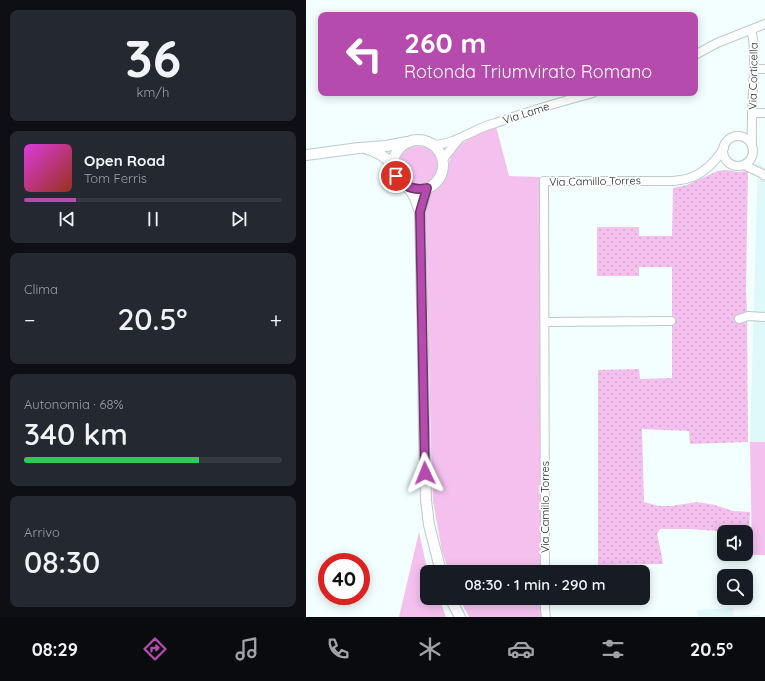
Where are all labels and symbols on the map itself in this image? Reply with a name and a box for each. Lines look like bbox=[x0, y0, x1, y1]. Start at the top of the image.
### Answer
street label: Via Corticella bbox=[745, 42, 761, 110]
street label: Via Lame bbox=[501, 99, 551, 127]
pin bbox=[379, 159, 413, 193]
street label: Via Camillo Torres bbox=[549, 173, 641, 189]
position arrow bbox=[404, 452, 446, 494]
street label: Via Camillo Torres bbox=[538, 461, 552, 553]
speed limit sign: 40 bbox=[318, 553, 370, 605]

